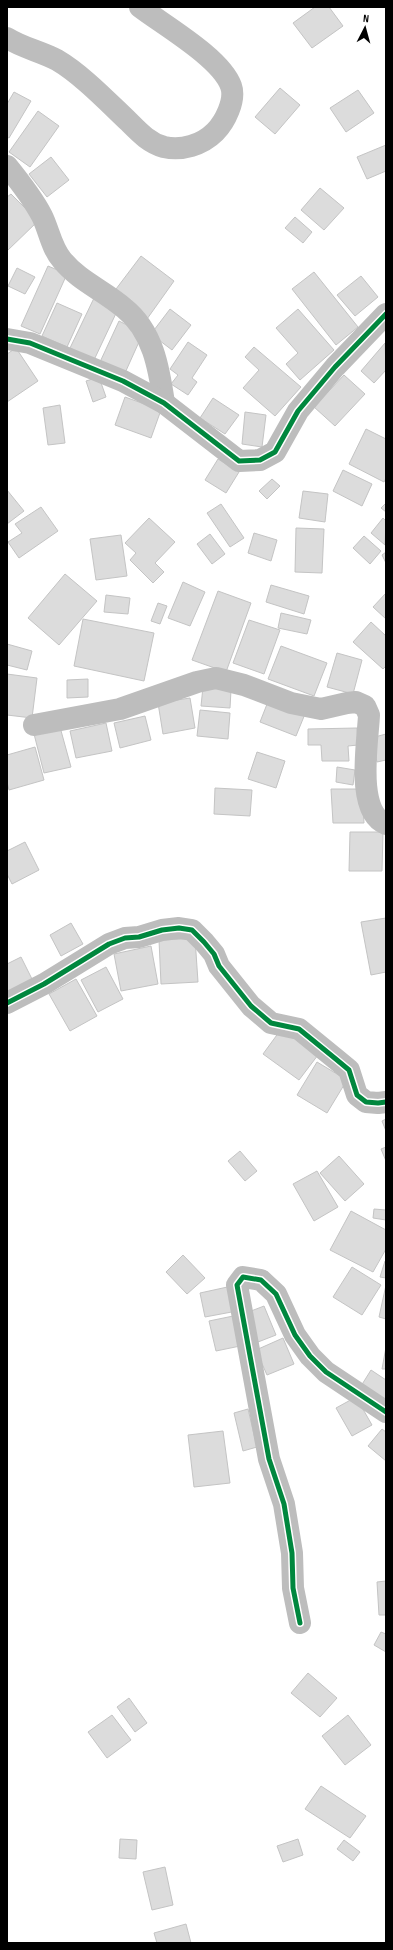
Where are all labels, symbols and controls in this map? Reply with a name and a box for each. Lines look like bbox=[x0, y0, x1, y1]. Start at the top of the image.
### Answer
north arrow bbox=[345, 8, 385, 48]
text: N bbox=[362, 12, 370, 25]

